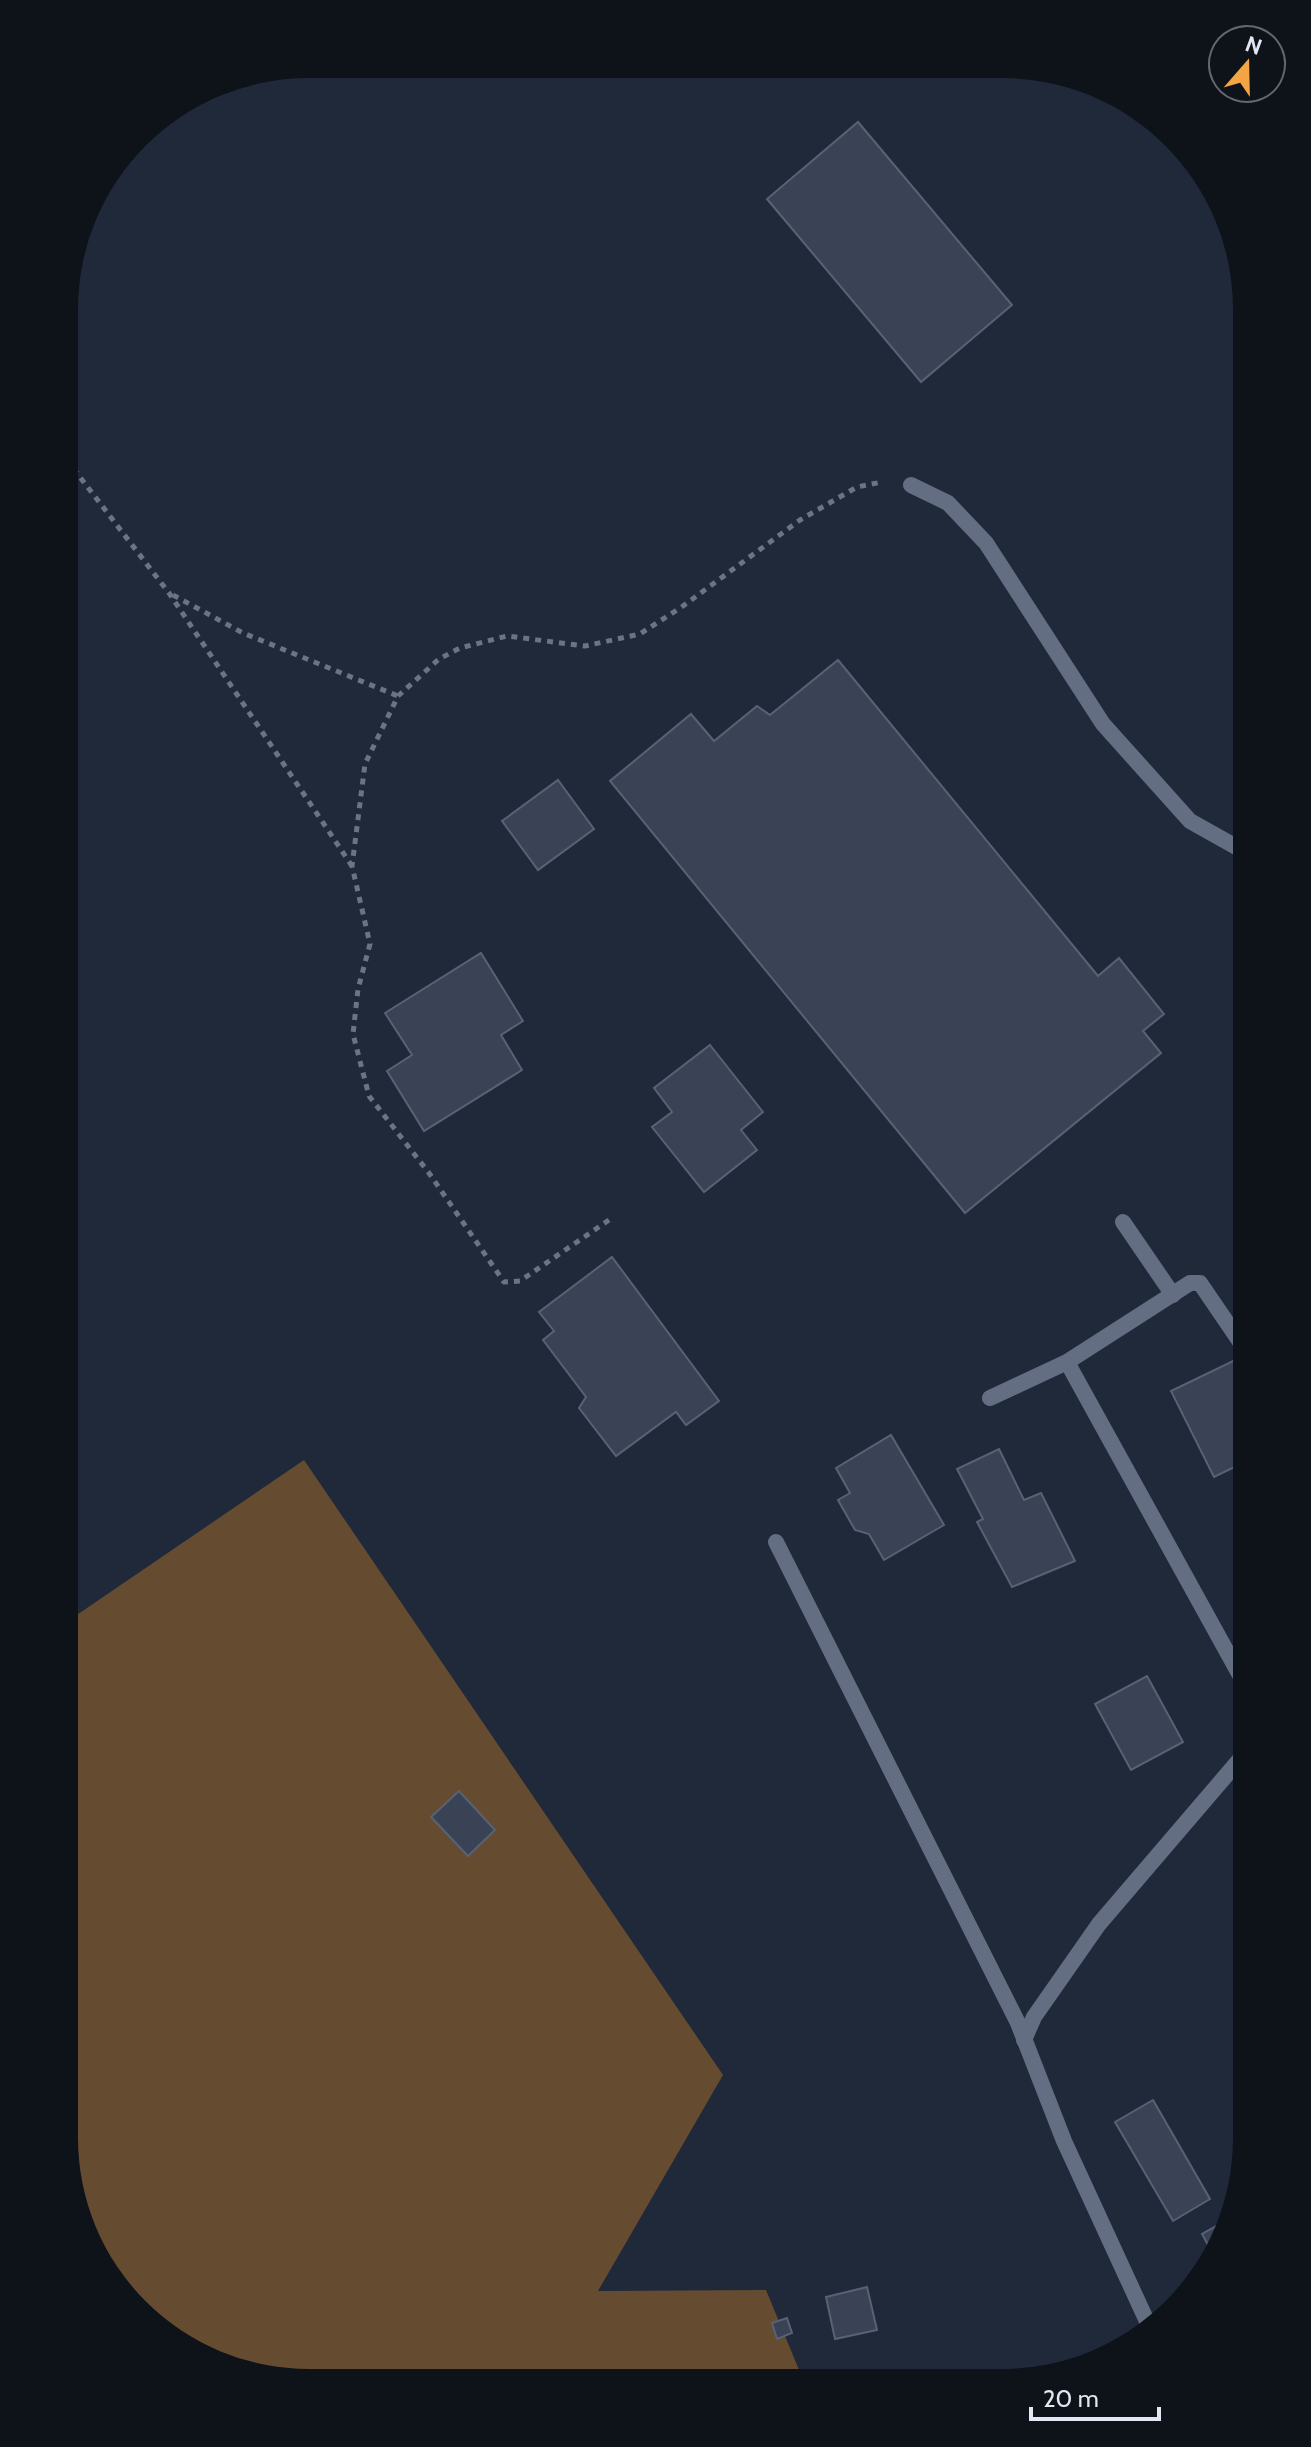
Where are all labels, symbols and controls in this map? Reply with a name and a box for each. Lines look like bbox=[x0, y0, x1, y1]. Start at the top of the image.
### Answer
north arrow bbox=[1207, 24, 1287, 104]
text: N bbox=[1242, 30, 1266, 61]
scale bar bbox=[1031, 2371, 1159, 2421]
text: 20 m bbox=[1043, 2384, 1099, 2413]

